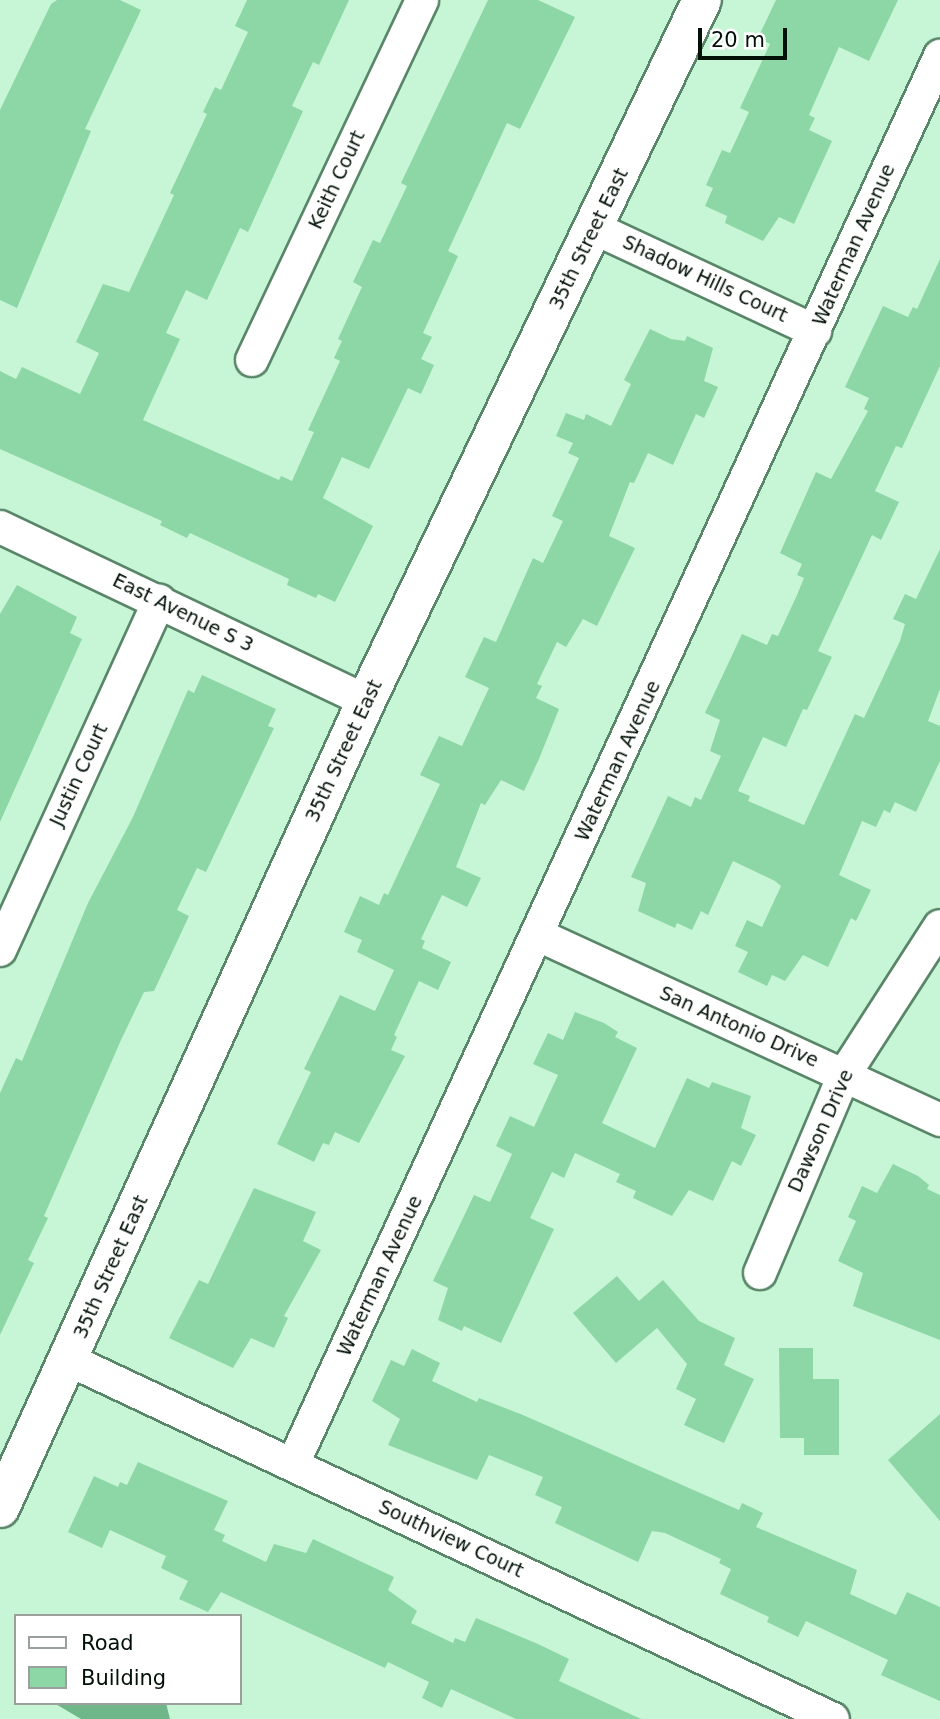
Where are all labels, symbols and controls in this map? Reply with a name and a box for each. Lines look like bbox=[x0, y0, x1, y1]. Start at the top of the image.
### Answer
scale bar bbox=[702, 14, 791, 58]
text: 20 m bbox=[711, 28, 765, 52]
street label: Keith Court bbox=[304, 127, 370, 233]
street label: Waterman Avenue bbox=[808, 161, 900, 329]
street label: 35th Street East bbox=[545, 165, 633, 313]
street label: Shadow Hills Court bbox=[619, 231, 791, 327]
street label: East Avenue S 3 bbox=[109, 569, 257, 657]
street label: 35th Street East bbox=[301, 676, 387, 826]
street label: Waterman Avenue bbox=[571, 677, 665, 845]
street label: Justin Court bbox=[45, 720, 113, 830]
street label: San Antonio Drive bbox=[656, 982, 822, 1072]
street label: Dawson Drive bbox=[784, 1066, 858, 1196]
street label: 35th Street East bbox=[69, 1192, 153, 1342]
street label: Waterman Avenue bbox=[333, 1192, 427, 1360]
street label: Southview Court bbox=[375, 1495, 527, 1583]
legend bbox=[14, 1614, 242, 1705]
text: Road bbox=[81, 1631, 134, 1655]
text: Building bbox=[81, 1666, 166, 1690]

